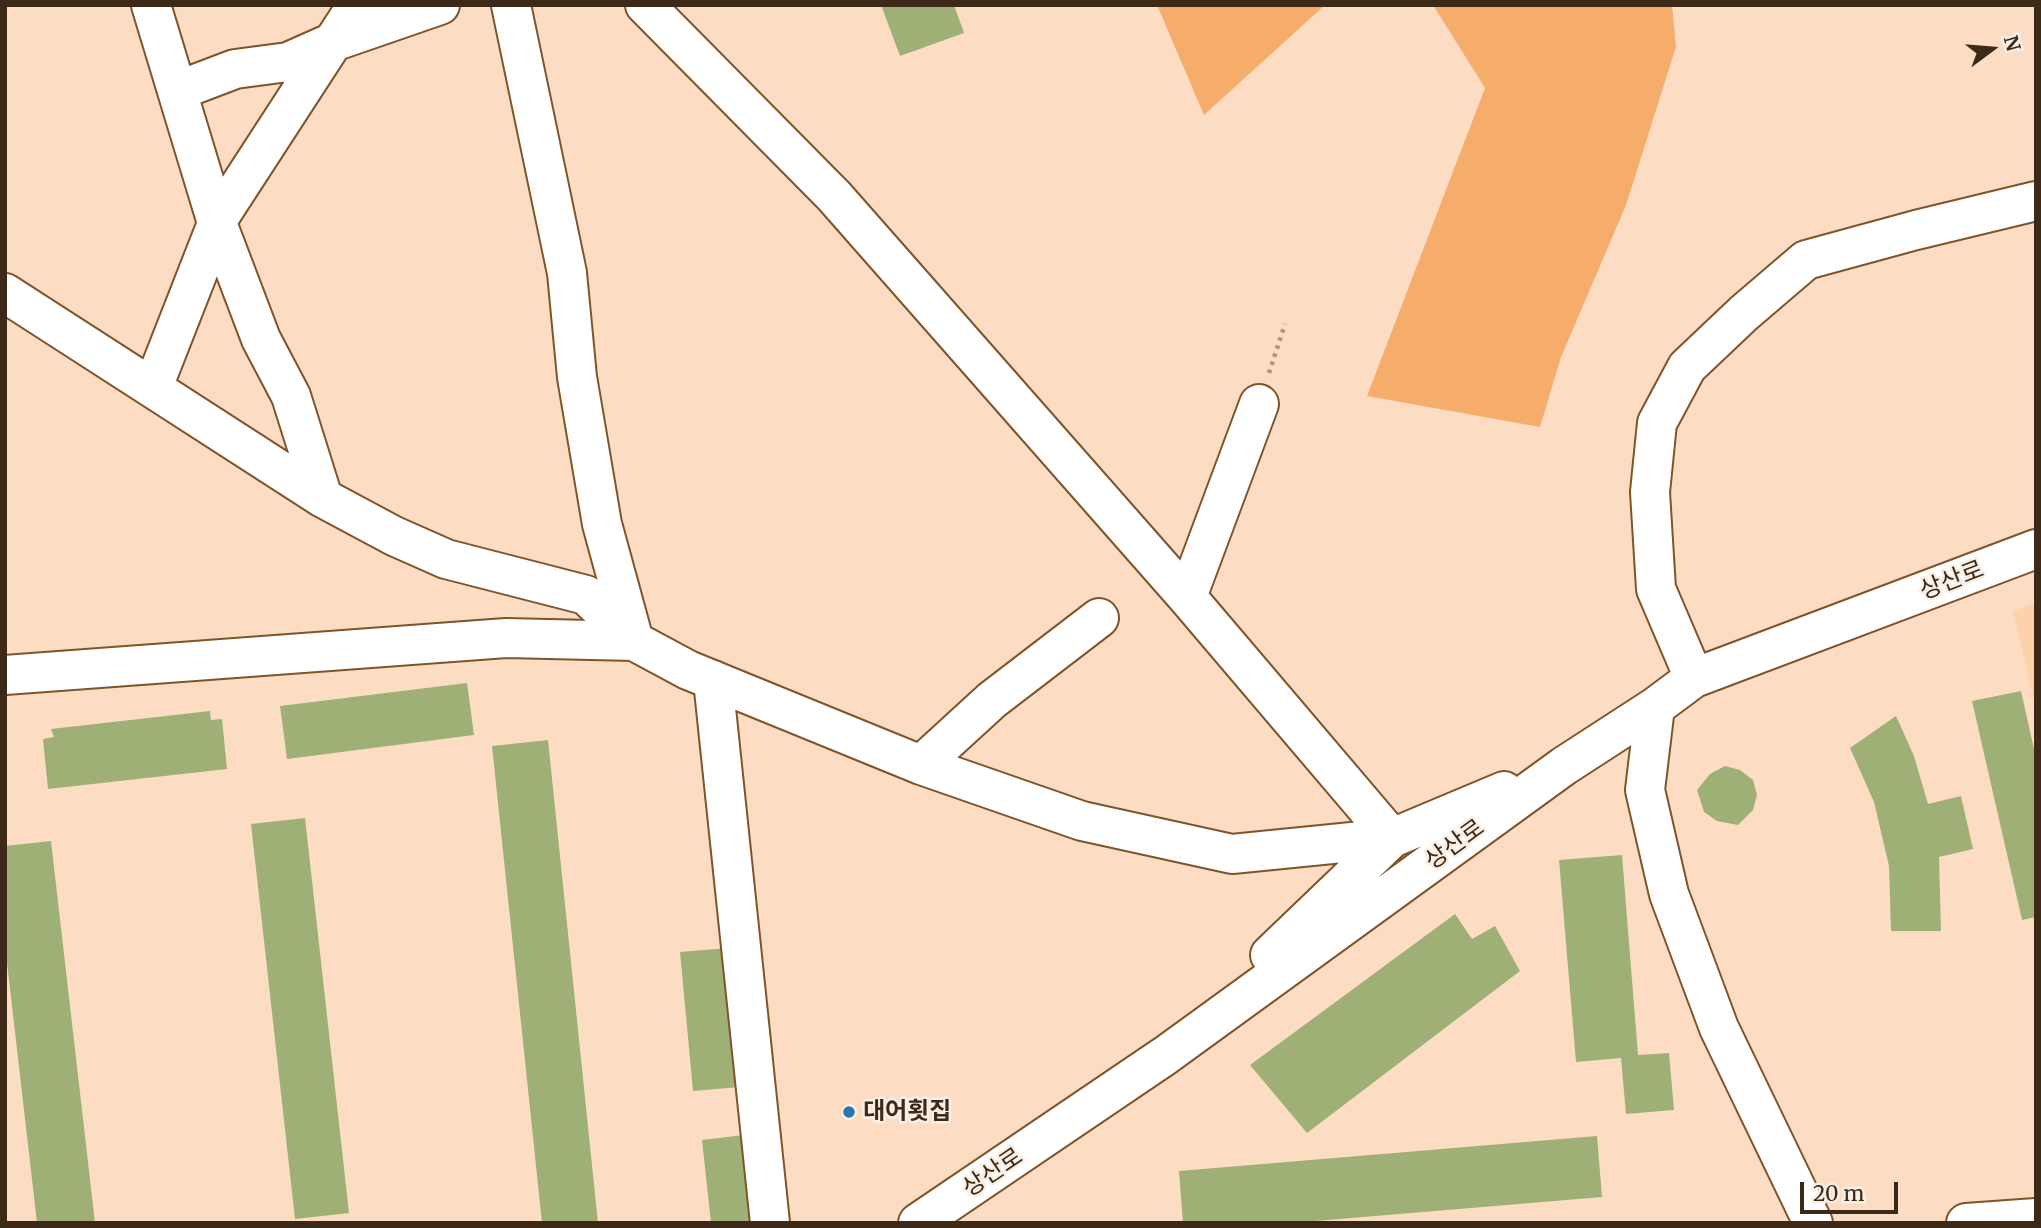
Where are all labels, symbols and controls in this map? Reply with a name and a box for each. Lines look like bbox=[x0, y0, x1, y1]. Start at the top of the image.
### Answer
north arrow bbox=[1957, 14, 2027, 84]
text: N bbox=[1999, 33, 2026, 54]
street label: 상산로 bbox=[1916, 556, 1988, 606]
street label: 상산로 bbox=[1420, 814, 1490, 876]
place label: 대어횟집 bbox=[863, 1098, 951, 1126]
marker: 대어횟집 bbox=[841, 1104, 857, 1120]
street label: 상산로 bbox=[957, 1143, 1029, 1203]
scale bar bbox=[1803, 1168, 1901, 1212]
text: 20 m bbox=[1813, 1180, 1864, 1207]

